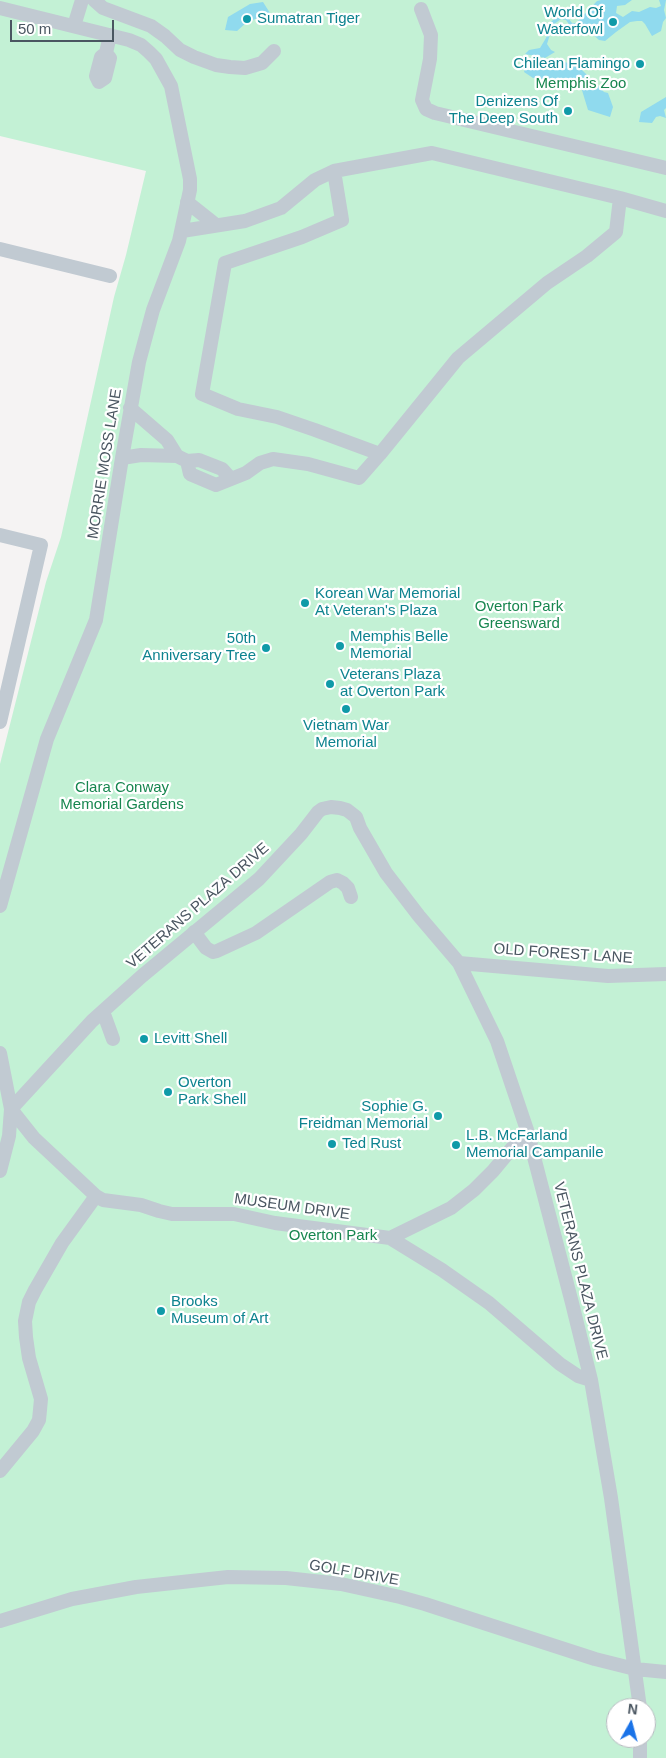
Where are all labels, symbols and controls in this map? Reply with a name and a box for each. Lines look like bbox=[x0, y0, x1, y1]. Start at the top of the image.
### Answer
place label: World Of Waterfowl bbox=[537, 4, 603, 39]
scale bar bbox=[12, 10, 116, 42]
place label: Sumatran Tiger bbox=[257, 10, 360, 28]
marker: Sumatran Tiger bbox=[241, 13, 253, 25]
marker: World Of Waterfowl bbox=[607, 16, 619, 28]
text: 50 m bbox=[18, 20, 51, 37]
place label: Chilean Flamingo bbox=[513, 55, 630, 73]
marker: Chilean Flamingo bbox=[634, 58, 646, 70]
park label: Memphis Zoo bbox=[536, 75, 626, 93]
place label: Denizens Of The Deep South bbox=[449, 93, 558, 128]
marker: Denizens Of The Deep South bbox=[562, 105, 574, 117]
street label: MORRIE MOSS LANE bbox=[84, 388, 126, 540]
place label: Korean War Memorial At Veteran's Plaza bbox=[315, 585, 460, 620]
marker: Korean War Memorial At Veteran's Plaza bbox=[299, 597, 311, 609]
park label: Overton Park Greensward bbox=[475, 598, 563, 633]
place label: Memphis Belle Memorial bbox=[350, 628, 448, 663]
place label: 50th Anniversary Tree bbox=[142, 630, 256, 665]
marker: Memphis Belle Memorial bbox=[334, 640, 346, 652]
marker: 50th Anniversary Tree bbox=[260, 642, 272, 654]
place label: Veterans Plaza at Overton Park bbox=[340, 666, 445, 701]
marker: Veterans Plaza at Overton Park bbox=[324, 678, 336, 690]
marker: Vietnam War Memorial bbox=[340, 703, 352, 715]
place label: Vietnam War Memorial bbox=[303, 717, 389, 752]
park label: Clara Conway Memorial Gardens bbox=[60, 779, 184, 814]
street label: VETERANS PLAZA DRIVE bbox=[123, 839, 273, 973]
street label: OLD FOREST LANE bbox=[493, 940, 633, 968]
place label: Levitt Shell bbox=[154, 1030, 227, 1048]
marker: Levitt Shell bbox=[138, 1033, 150, 1045]
place label: Overton Park Shell bbox=[178, 1074, 246, 1109]
marker: Overton Park Shell bbox=[162, 1086, 174, 1098]
place label: Sophie G. Freidman Memorial bbox=[299, 1098, 428, 1133]
marker: Sophie G. Freidman Memorial bbox=[432, 1110, 444, 1122]
place label: L.B. McFarland Memorial Campanile bbox=[466, 1127, 604, 1162]
place label: Ted Rust bbox=[342, 1135, 401, 1153]
marker: Ted Rust bbox=[326, 1138, 338, 1150]
marker: L.B. McFarland Memorial Campanile bbox=[450, 1139, 462, 1151]
street label: VETERANS PLAZA DRIVE bbox=[549, 1180, 611, 1362]
street label: MUSEUM DRIVE bbox=[233, 1190, 351, 1224]
park label: Overton Park bbox=[289, 1227, 377, 1245]
place label: Brooks Museum of Art bbox=[171, 1293, 269, 1328]
marker: Brooks Museum of Art bbox=[155, 1305, 167, 1317]
street label: GOLF DRIVE bbox=[308, 1556, 400, 1590]
north arrow bbox=[606, 1698, 656, 1748]
text: N bbox=[627, 1701, 639, 1718]

